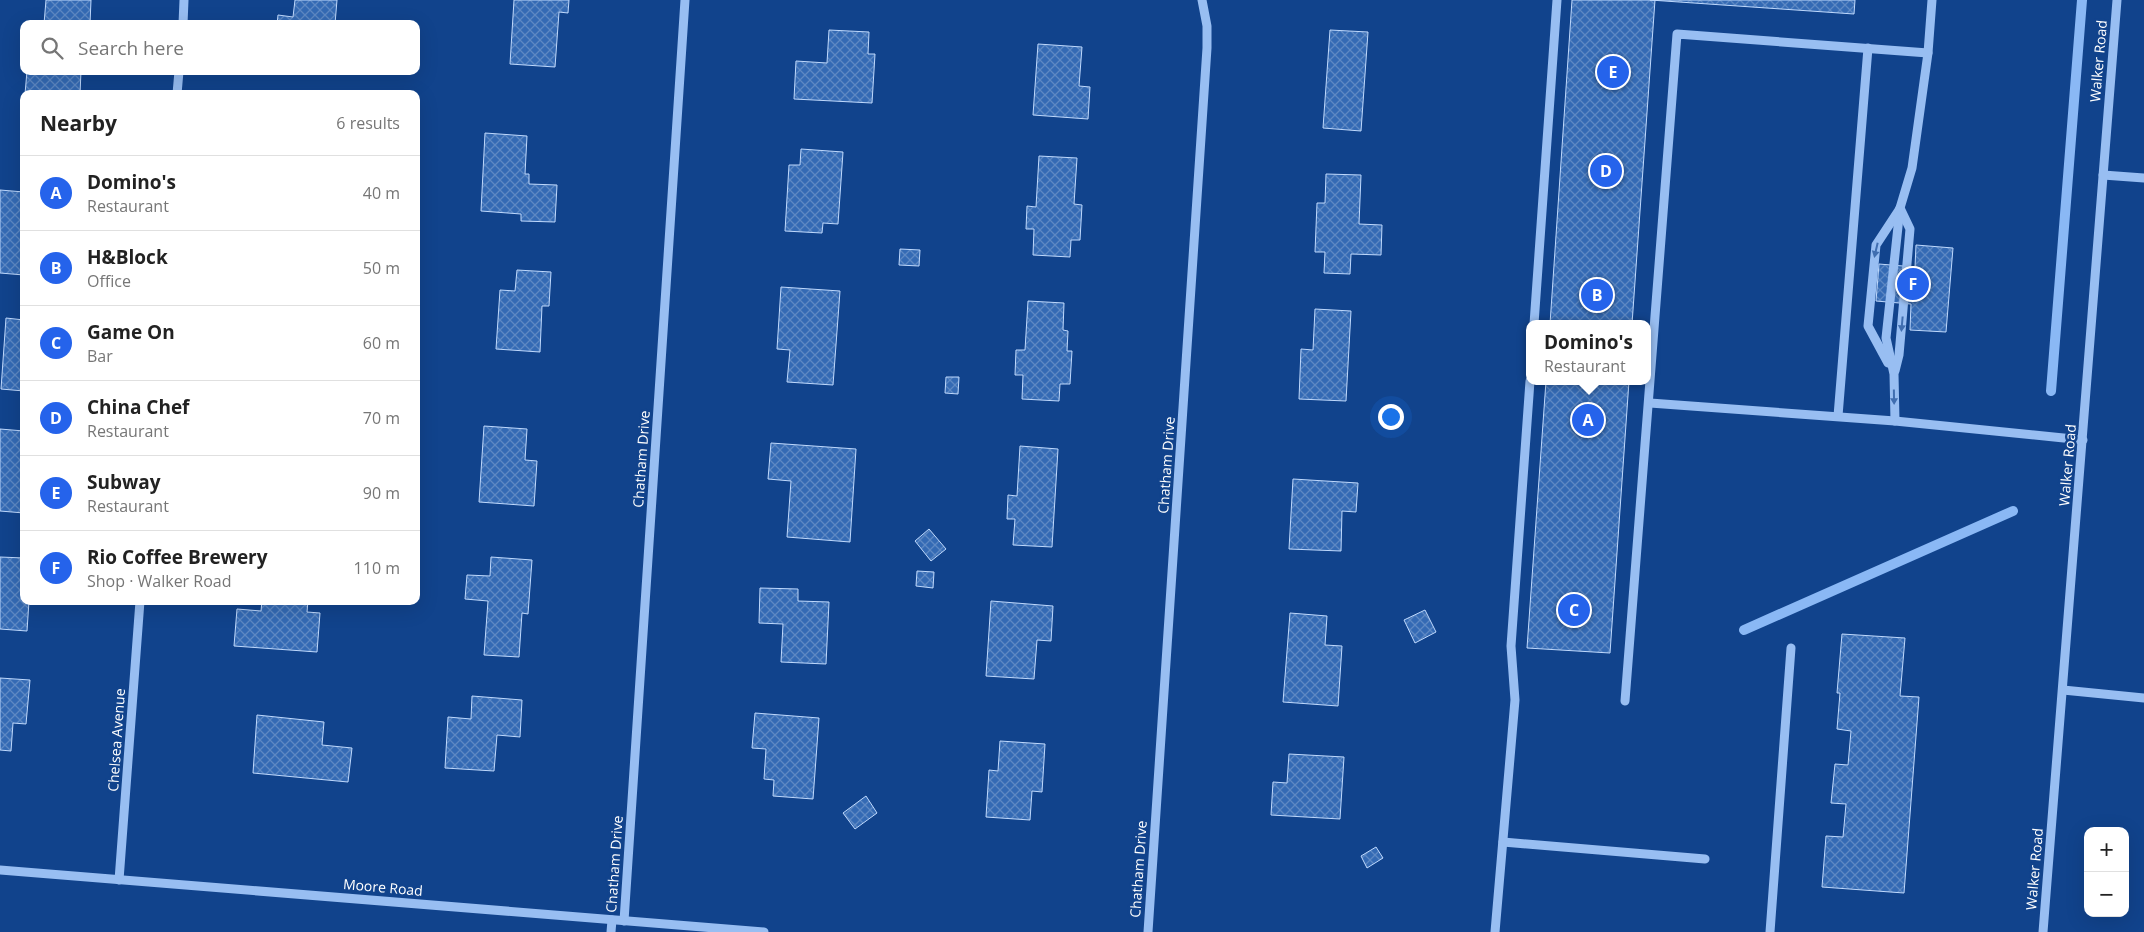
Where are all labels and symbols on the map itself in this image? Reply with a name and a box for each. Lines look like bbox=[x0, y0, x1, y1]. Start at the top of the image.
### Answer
street label: Walker Road bbox=[2085, 19, 2111, 103]
pin: E bbox=[1597, 53, 1629, 91]
pin: D bbox=[1590, 152, 1622, 190]
one-way arrow bbox=[1872, 242, 1880, 258]
pin: F bbox=[1897, 265, 1929, 303]
pin: B bbox=[1581, 276, 1613, 314]
one-way arrow bbox=[1898, 317, 1906, 333]
one-way arrow bbox=[1890, 390, 1898, 406]
pin: A bbox=[1572, 401, 1604, 439]
your location bbox=[1378, 404, 1404, 430]
street label: Chatham Drive bbox=[628, 410, 654, 508]
street label: Chatham Drive bbox=[1153, 416, 1179, 514]
street label: Walker Road bbox=[2054, 423, 2080, 507]
pin: C bbox=[1558, 591, 1590, 629]
street label: Chelsea Avenue bbox=[103, 688, 129, 792]
street label: Chatham Drive bbox=[601, 815, 627, 913]
street label: Chatham Drive bbox=[1125, 820, 1151, 918]
street label: Walker Road bbox=[2021, 827, 2047, 911]
street label: Moore Road bbox=[342, 874, 424, 900]

